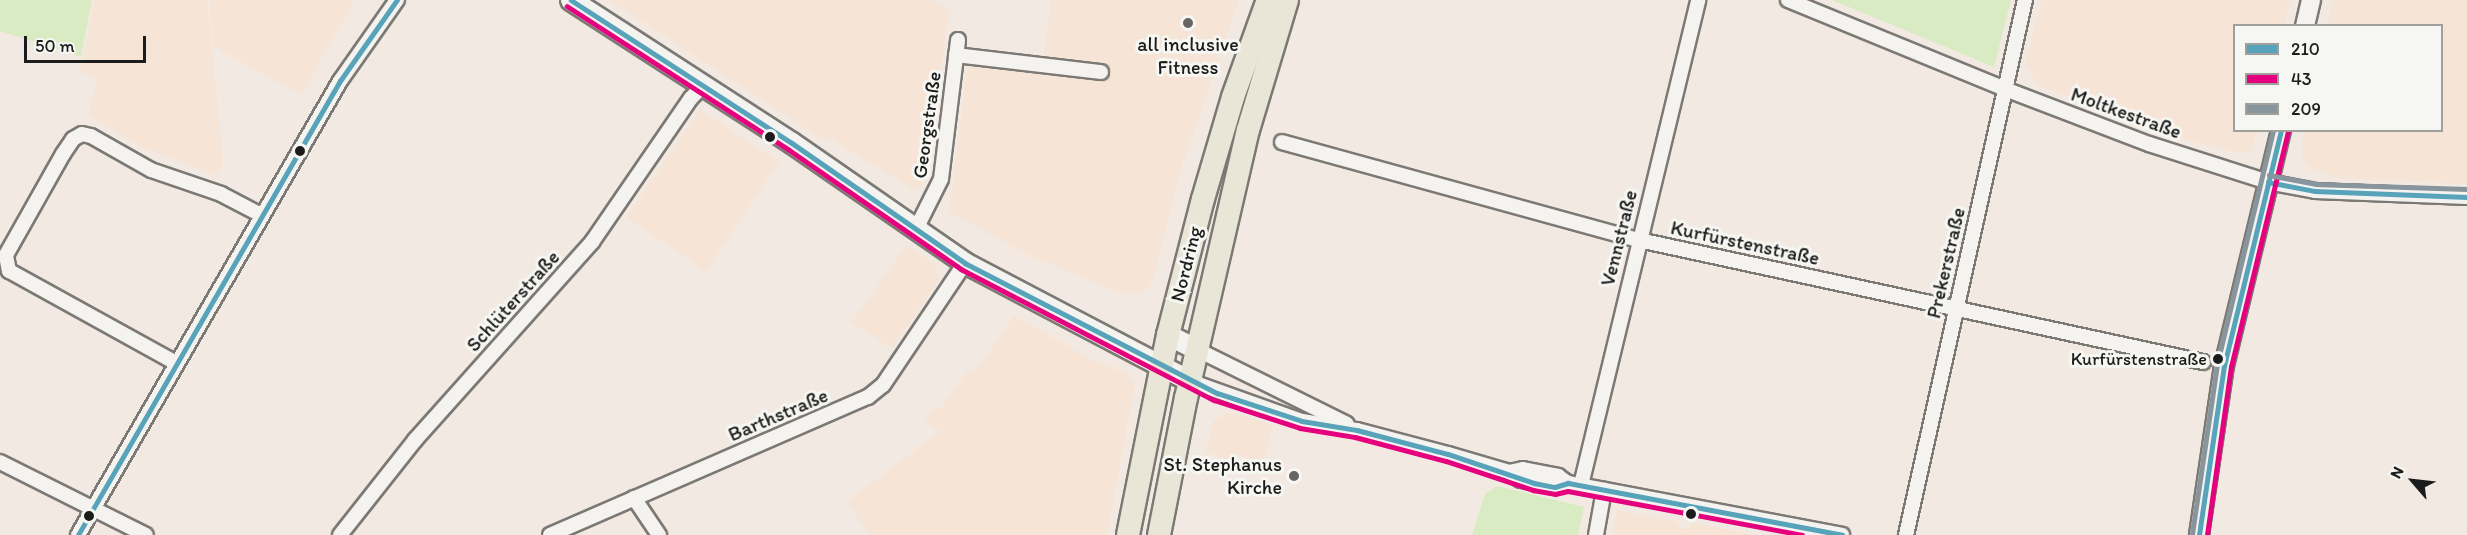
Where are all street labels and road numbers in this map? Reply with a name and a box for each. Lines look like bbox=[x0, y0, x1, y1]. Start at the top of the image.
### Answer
street label: Georgstraße bbox=[908, 70, 946, 180]
street label: Moltkestraße bbox=[2068, 82, 2184, 144]
street label: Vennstraße bbox=[1595, 187, 1643, 289]
street label: Prekerstraße bbox=[1922, 205, 1970, 321]
street label: Kurfürstenstraße bbox=[1668, 216, 1822, 270]
street label: Nordring bbox=[1165, 224, 1207, 304]
street label: Schlüterstraße bbox=[461, 245, 565, 357]
street label: Barthstraße bbox=[725, 383, 831, 447]

